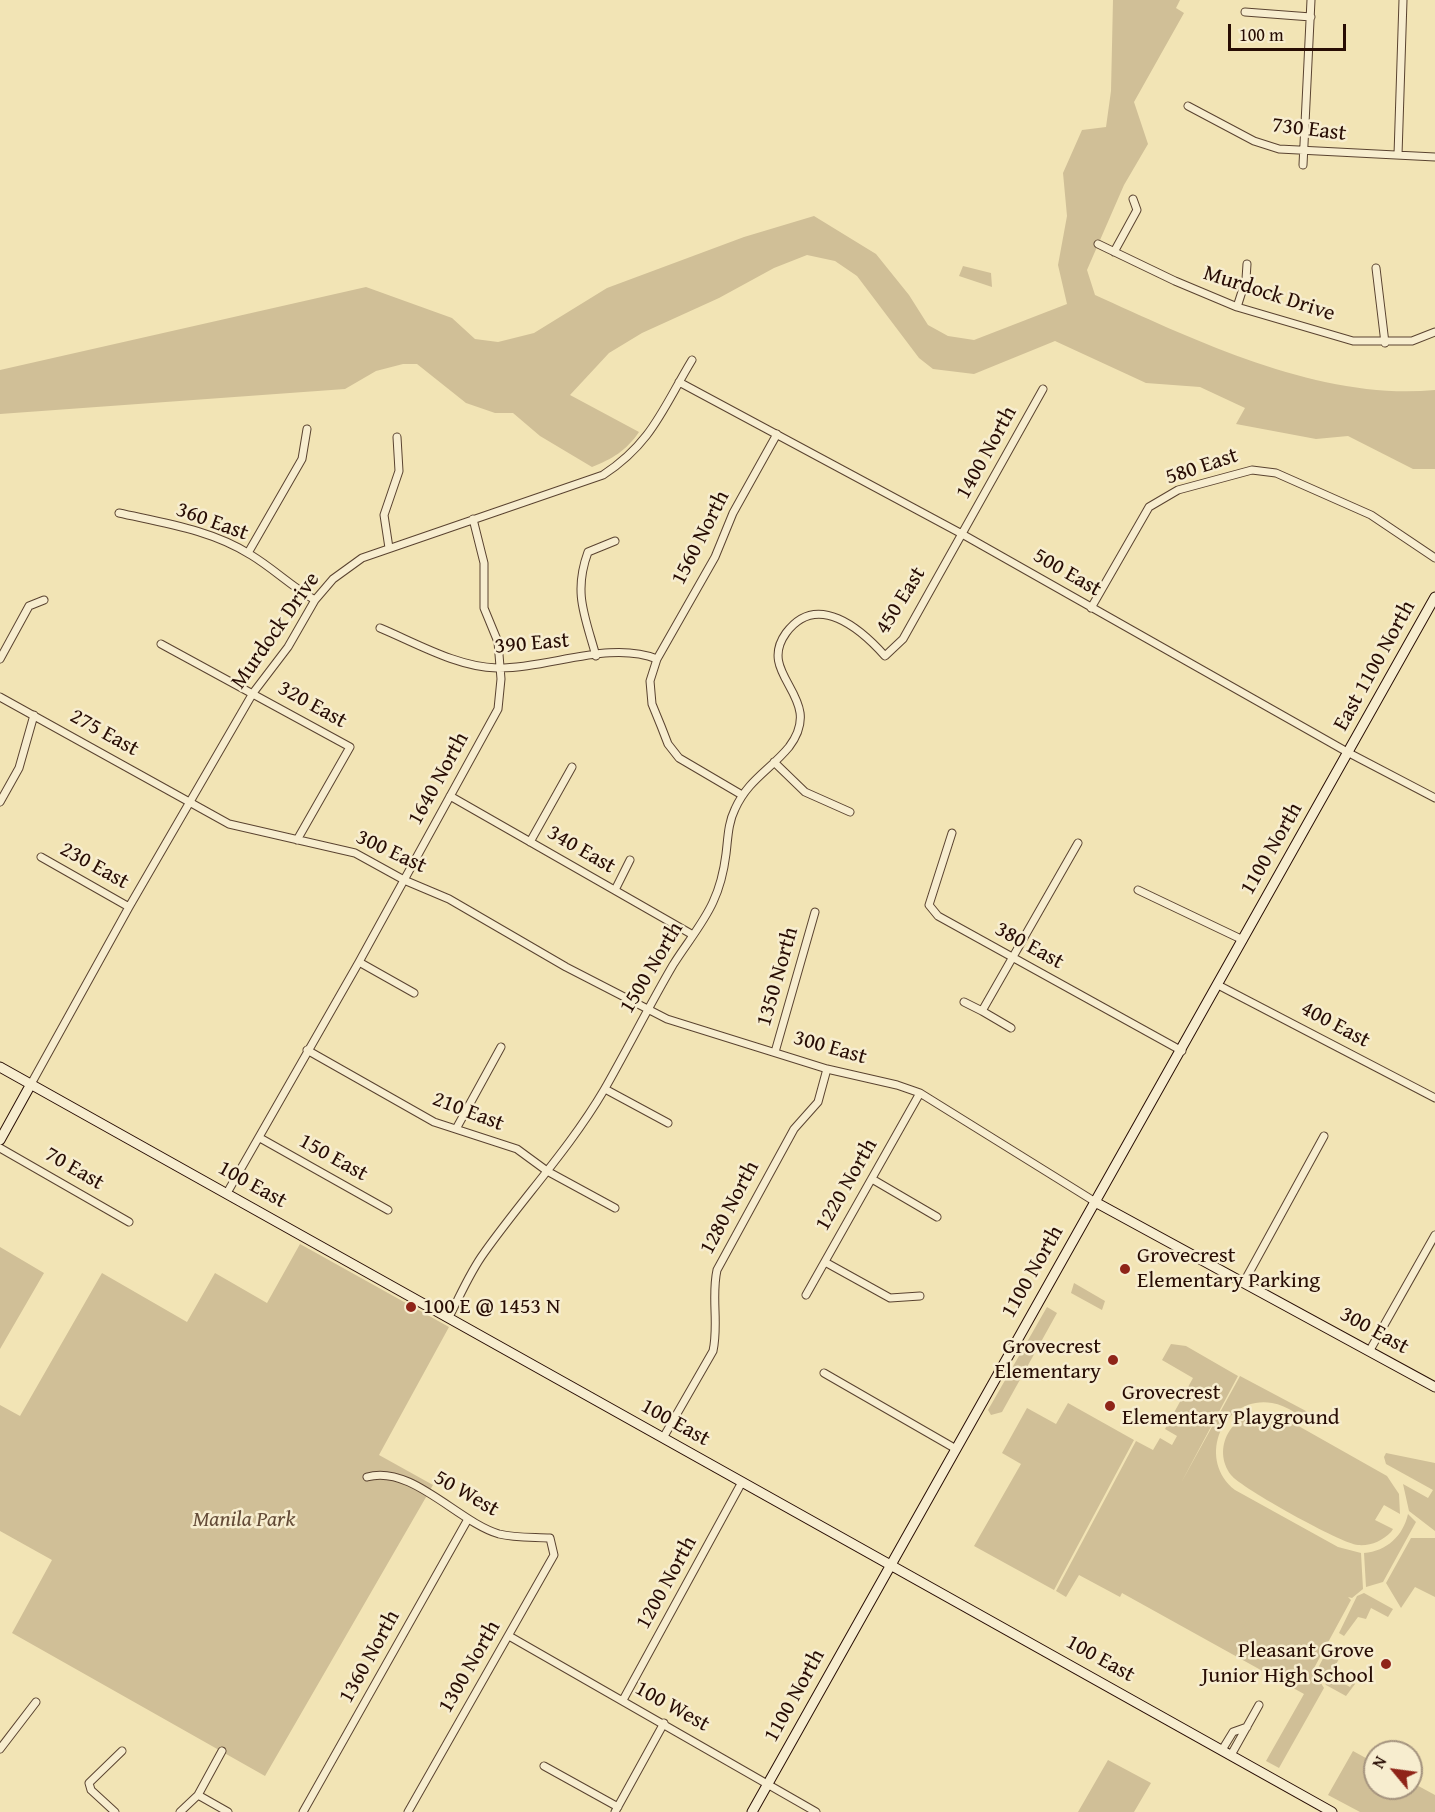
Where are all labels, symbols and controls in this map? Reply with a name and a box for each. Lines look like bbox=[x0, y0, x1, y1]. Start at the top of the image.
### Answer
scale bar bbox=[1231, 12, 1350, 50]
text: 100 m bbox=[1239, 21, 1284, 48]
street label: 730 East bbox=[1270, 112, 1348, 148]
street label: Murdock Drive bbox=[1200, 260, 1338, 328]
street label: 1400 North bbox=[951, 402, 1023, 504]
street label: 580 East bbox=[1162, 443, 1242, 491]
street label: 1560 North bbox=[666, 487, 736, 589]
street label: 360 East bbox=[172, 497, 252, 547]
street label: 500 East bbox=[1028, 543, 1106, 603]
street label: 450 East bbox=[870, 562, 932, 640]
street label: Murdock Drive bbox=[226, 567, 326, 695]
street label: East 1100 North bbox=[1328, 596, 1422, 736]
street label: 390 East bbox=[494, 628, 570, 660]
street label: 320 East bbox=[273, 675, 351, 735]
street label: 275 East bbox=[65, 703, 143, 763]
street label: 1640 North bbox=[403, 728, 475, 830]
street label: 1100 North bbox=[1235, 798, 1309, 900]
street label: 340 East bbox=[542, 820, 620, 880]
street label: 300 East bbox=[352, 824, 430, 880]
street label: 230 East bbox=[55, 836, 133, 896]
street label: 380 East bbox=[990, 916, 1068, 976]
street label: 1500 North bbox=[614, 917, 690, 1019]
street label: 1350 North bbox=[751, 924, 805, 1030]
street label: 400 East bbox=[1296, 996, 1374, 1054]
street label: 300 East bbox=[790, 1025, 870, 1071]
street label: 210 East bbox=[428, 1086, 508, 1138]
street label: 150 East bbox=[294, 1128, 372, 1188]
street label: 1220 North bbox=[810, 1134, 884, 1236]
street label: 70 East bbox=[40, 1142, 108, 1196]
street label: 100 East bbox=[213, 1155, 291, 1215]
street label: 1280 North bbox=[694, 1157, 766, 1259]
street label: 1100 North bbox=[996, 1221, 1070, 1323]
place label: Grovecrest Elementary Parking bbox=[1137, 1243, 1320, 1294]
marker: Grovecrest Elementary Parking bbox=[1118, 1262, 1132, 1276]
place label: 100 E @ 1453 N bbox=[423, 1294, 560, 1320]
marker: 100 E @ 1453 N bbox=[404, 1300, 418, 1314]
street label: 300 East bbox=[1335, 1301, 1413, 1361]
place label: Grovecrest Elementary bbox=[995, 1334, 1101, 1386]
marker: Grovecrest Elementary bbox=[1106, 1353, 1120, 1367]
place label: Grovecrest Elementary Playground bbox=[1122, 1380, 1340, 1432]
street label: 100 East bbox=[636, 1393, 714, 1453]
marker: Grovecrest Elementary Playground bbox=[1103, 1399, 1117, 1413]
street label: 50 West bbox=[429, 1465, 503, 1523]
park label: Manila Park bbox=[193, 1507, 295, 1533]
street label: 1200 North bbox=[631, 1532, 703, 1634]
street label: 1360 North bbox=[334, 1606, 406, 1708]
street label: 1300 North bbox=[433, 1616, 507, 1718]
street label: 100 East bbox=[1061, 1629, 1139, 1689]
place label: Pleasant Grove Junior High School bbox=[1201, 1638, 1374, 1690]
street label: 1100 North bbox=[759, 1645, 831, 1747]
marker: Pleasant Grove Junior High School bbox=[1379, 1657, 1393, 1671]
street label: 100 West bbox=[630, 1676, 714, 1738]
north arrow bbox=[1363, 1740, 1423, 1800]
text: N bbox=[1366, 1752, 1392, 1773]

